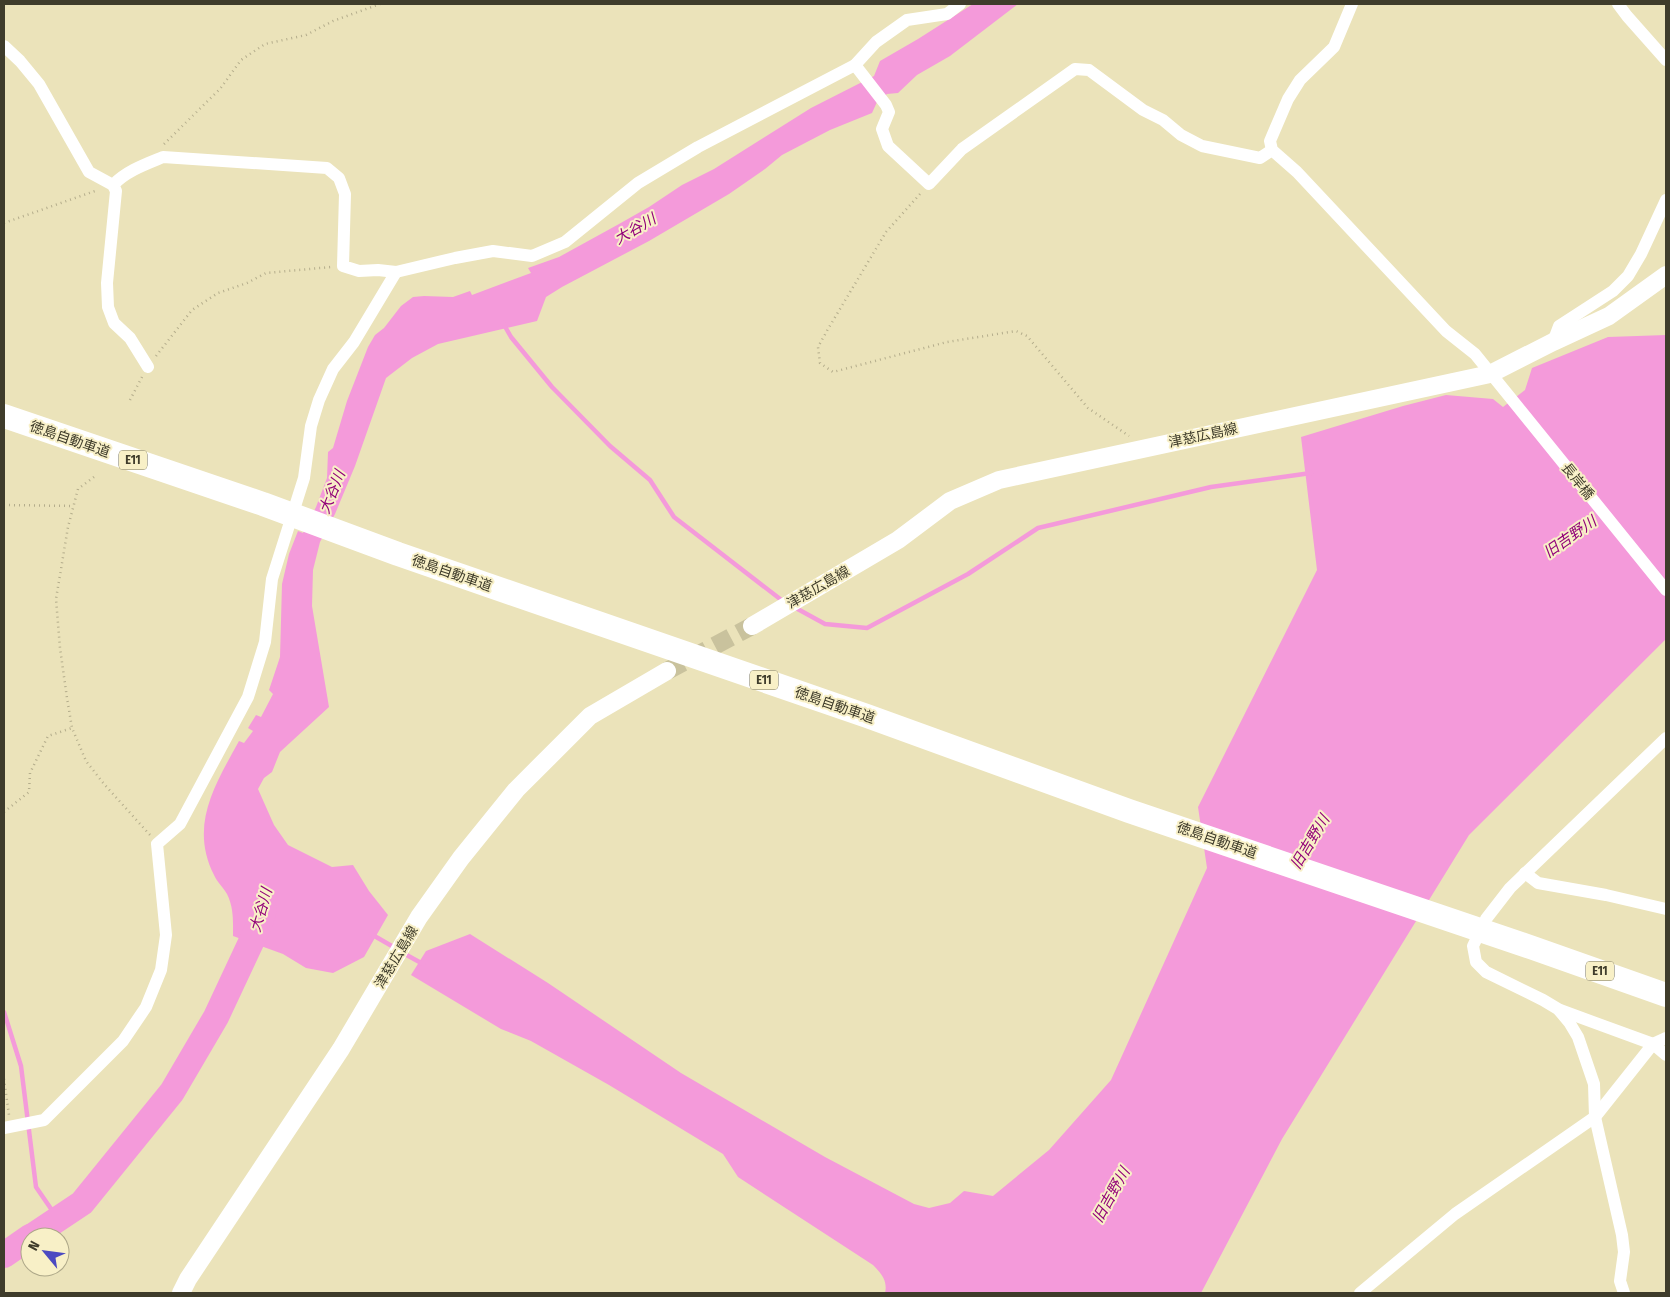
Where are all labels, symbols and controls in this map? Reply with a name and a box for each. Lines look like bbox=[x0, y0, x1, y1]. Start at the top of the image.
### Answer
water label: 大谷川 bbox=[611, 209, 661, 248]
street label: 徳島自動車道 bbox=[27, 418, 112, 461]
street label: 津慈広島線 bbox=[1167, 420, 1239, 451]
road number: E11 bbox=[119, 450, 147, 470]
street label: 長岸橋 bbox=[1558, 460, 1597, 503]
water label: 大谷川 bbox=[315, 466, 350, 516]
water label: 旧吉野川 bbox=[1540, 511, 1601, 562]
street label: 徳島自動車道 bbox=[409, 552, 494, 595]
street label: 津慈広島線 bbox=[784, 563, 853, 612]
road number: E11 bbox=[750, 670, 778, 690]
street label: 徳島自動車道 bbox=[792, 684, 877, 727]
water label: 旧吉野川 bbox=[1287, 810, 1334, 872]
street label: 徳島自動車道 bbox=[1174, 819, 1259, 862]
water label: 大谷川 bbox=[246, 884, 276, 934]
street label: 津慈広島線 bbox=[371, 923, 422, 992]
road number: E11 bbox=[1586, 961, 1614, 980]
water label: 旧吉野川 bbox=[1089, 1163, 1134, 1226]
north arrow bbox=[20, 1227, 70, 1277]
text: N bbox=[25, 1238, 44, 1254]

